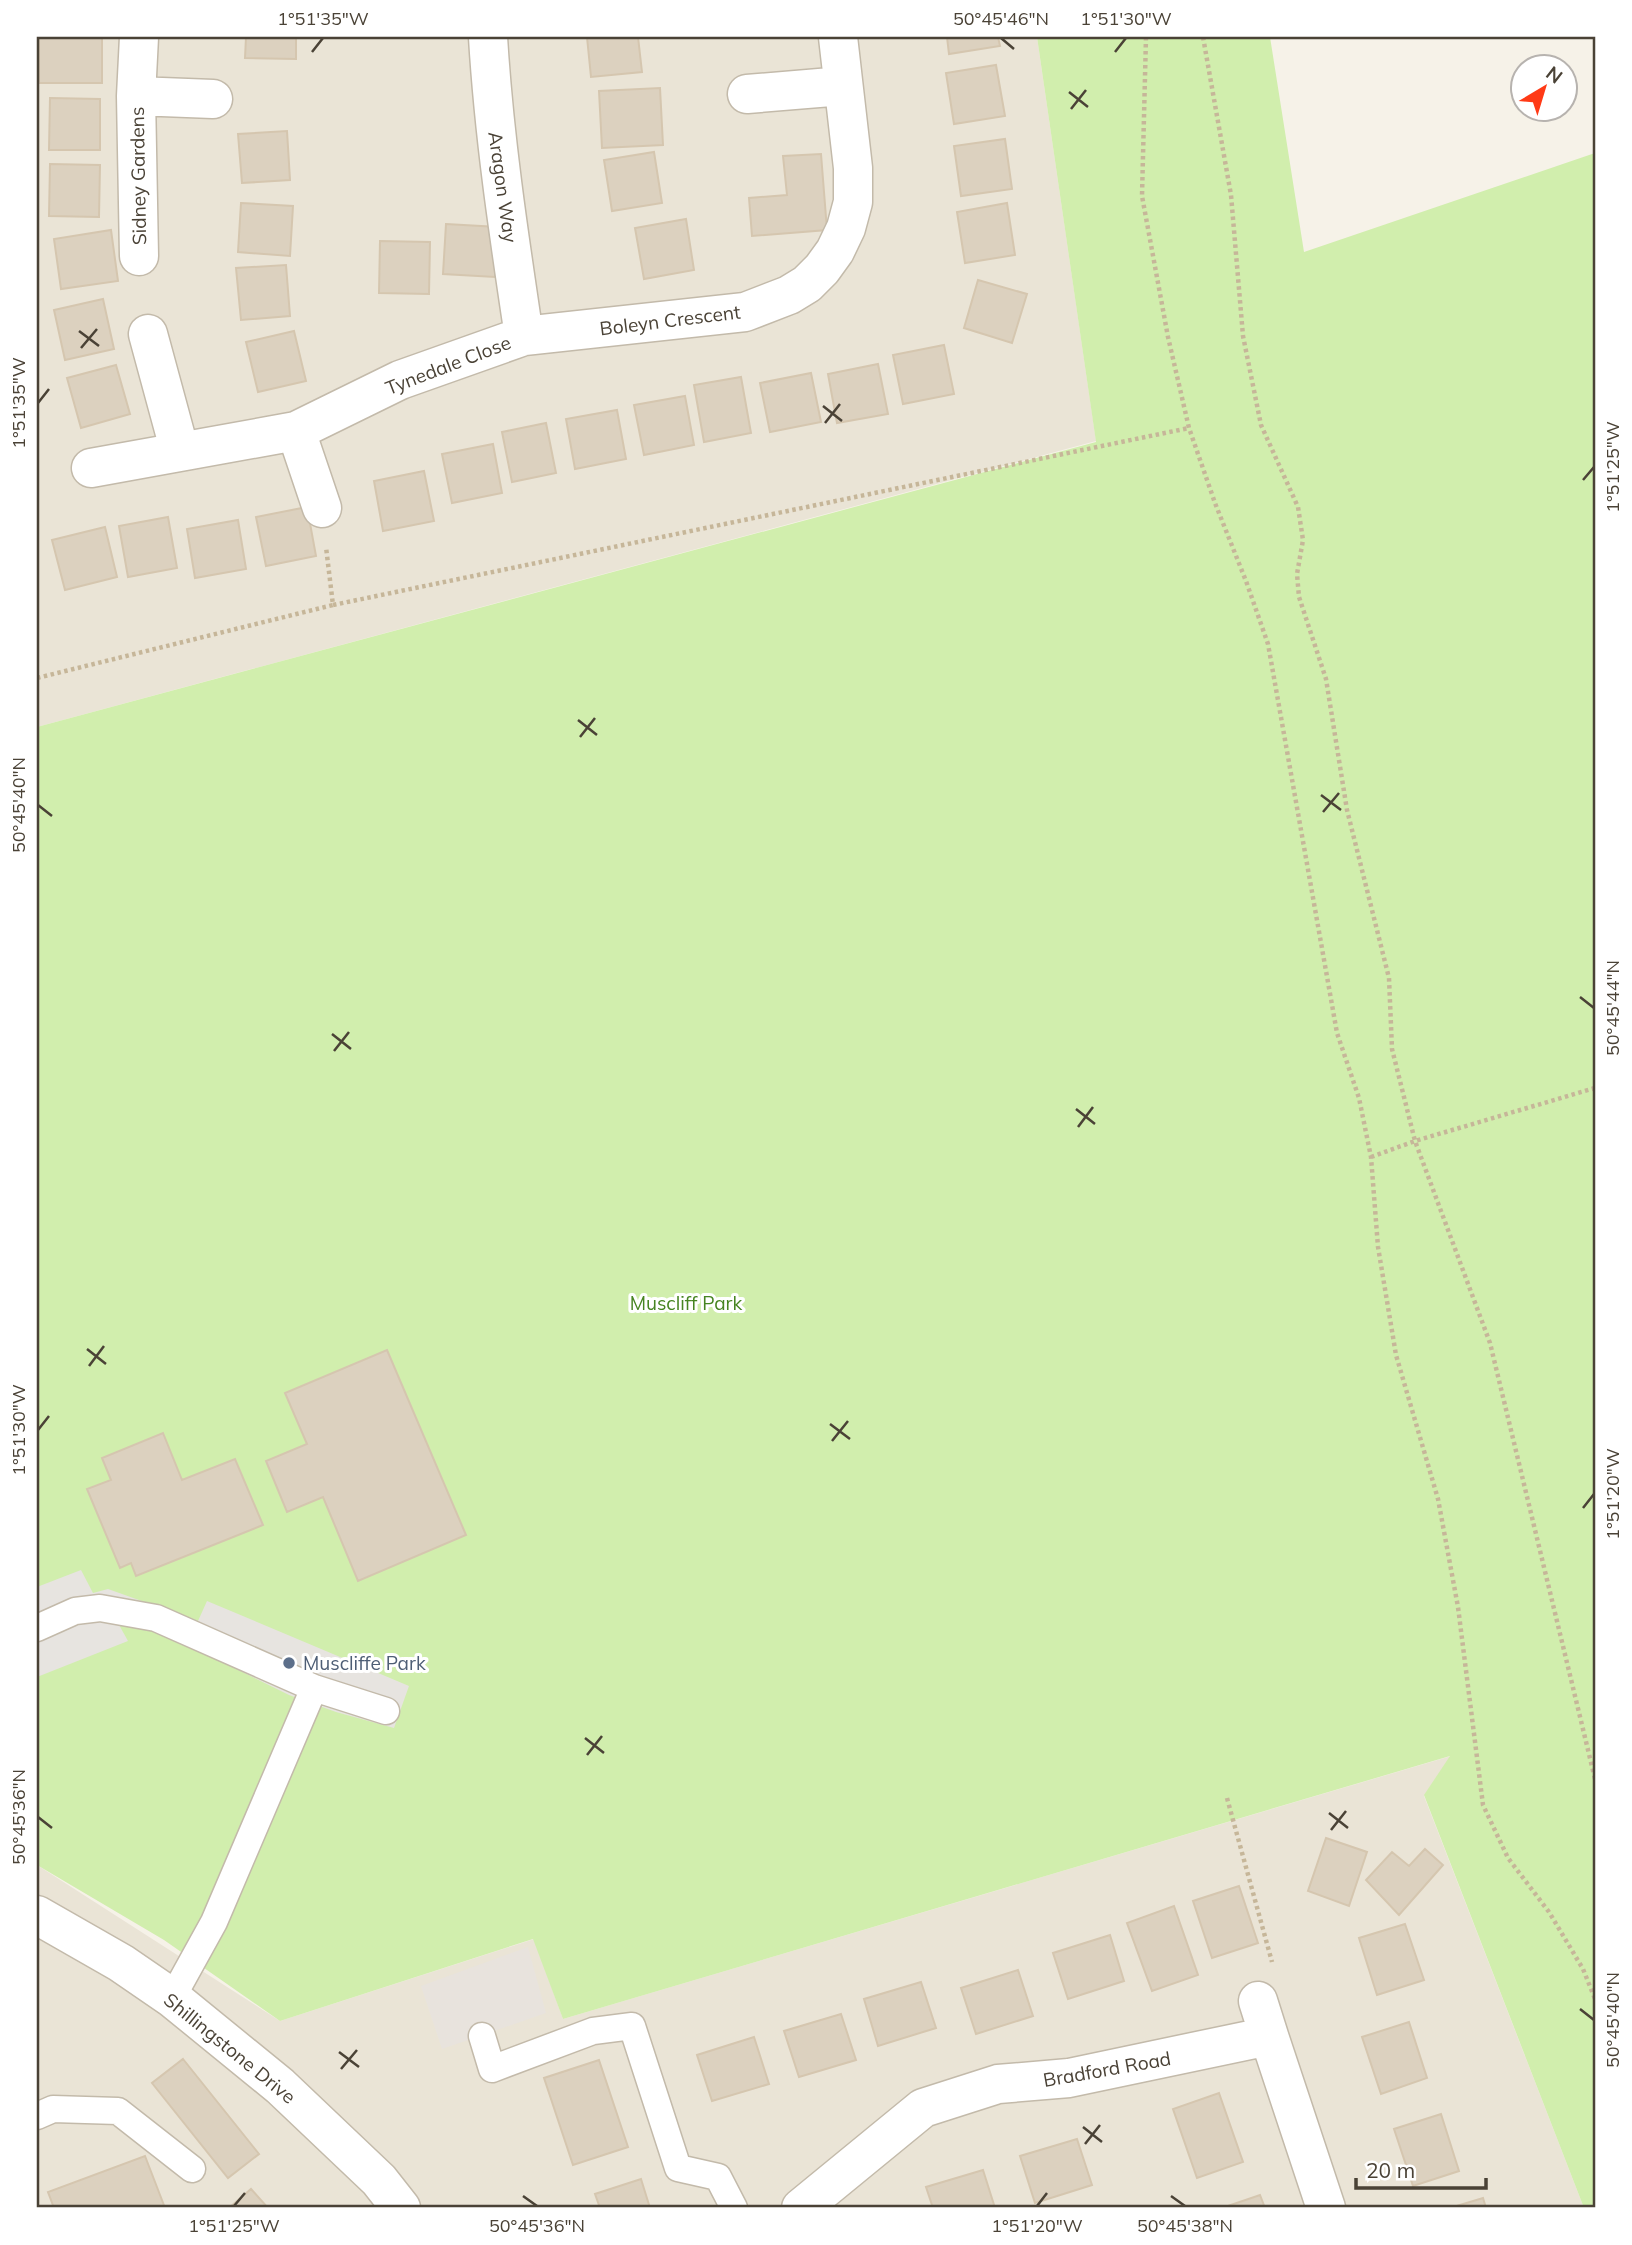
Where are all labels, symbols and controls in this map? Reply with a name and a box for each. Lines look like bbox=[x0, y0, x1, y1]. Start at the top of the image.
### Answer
text: 1°51'35"W bbox=[277, 7, 369, 30]
text: 50°45'46"N bbox=[953, 7, 1049, 30]
text: 1°51'30"W bbox=[1080, 7, 1172, 30]
north arrow bbox=[1510, 52, 1580, 122]
text: N bbox=[1541, 61, 1568, 88]
street label: Sidney Gardens bbox=[125, 107, 151, 245]
street label: Aragon Way bbox=[483, 130, 523, 244]
street label: Boleyn Crescent bbox=[598, 299, 742, 341]
street label: Tynedale Close bbox=[382, 330, 514, 400]
text: 1°51'35"W bbox=[7, 357, 30, 449]
text: 1°51'25"W bbox=[1601, 421, 1624, 513]
text: 50°45'40"N bbox=[7, 757, 30, 853]
text: 50°45'44"N bbox=[1601, 960, 1624, 1056]
park label: Muscliff Park bbox=[630, 1291, 743, 1315]
text: 1°51'30"W bbox=[7, 1384, 30, 1476]
text: 1°51'20"W bbox=[1601, 1448, 1624, 1540]
place label: Muscliffe Park bbox=[303, 1651, 426, 1675]
marker: Muscliffe Park bbox=[281, 1655, 297, 1671]
text: 50°45'36"N bbox=[7, 1769, 30, 1865]
text: 50°45'40"N bbox=[1601, 1972, 1624, 2068]
street label: Shillingstone Drive bbox=[159, 1987, 301, 2109]
street label: Bradford Road bbox=[1041, 2046, 1173, 2092]
scale bar bbox=[1356, 2147, 1485, 2191]
text: 20 m bbox=[1366, 2157, 1415, 2183]
text: 1°51'25"W bbox=[188, 2214, 280, 2237]
text: 50°45'36"N bbox=[489, 2214, 585, 2237]
text: 1°51'20"W bbox=[991, 2214, 1083, 2237]
text: 50°45'38"N bbox=[1137, 2214, 1233, 2237]

